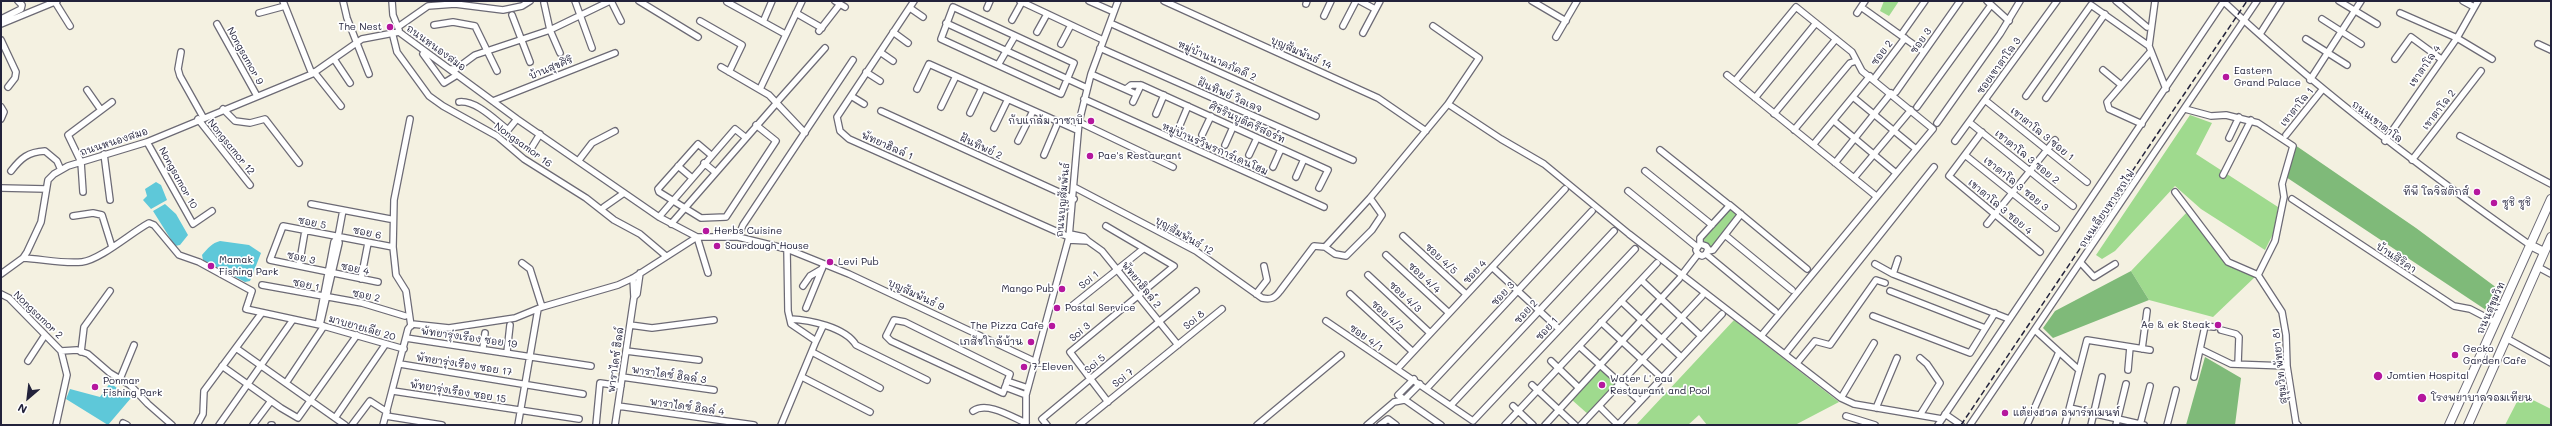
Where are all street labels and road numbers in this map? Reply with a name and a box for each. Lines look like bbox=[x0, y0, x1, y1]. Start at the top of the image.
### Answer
street label: ถนนหนองสมอ bbox=[404, 22, 468, 74]
street label: Nongsamor 9 bbox=[224, 25, 266, 87]
street label: ซอย 3 bbox=[1908, 26, 1934, 56]
street label: บุญสัมพันธ์ 14 bbox=[1269, 34, 1333, 72]
street label: ซอยเขาตาโล 3 bbox=[1974, 35, 2024, 97]
street label: หมู่บ้านนาคภัคดี 2 bbox=[1176, 38, 1258, 84]
street label: ซอย 2 bbox=[1869, 38, 1895, 68]
street label: เขาตาโล 4 bbox=[2406, 43, 2444, 89]
street label: บ้านสุขศิริ bbox=[527, 54, 575, 82]
street label: ฝันทิพย์ วิลเลจ bbox=[1196, 76, 1264, 116]
street label: เขาตาโล 1 bbox=[2278, 85, 2316, 129]
street label: เขาตาโล 2 bbox=[2420, 88, 2458, 132]
street label: ถนนเขาตาโล bbox=[2349, 98, 2405, 146]
street label: ศิขรินบูติครีสอร์ท bbox=[1207, 100, 1287, 146]
street label: เขาตาโล 3 ซอย 1 bbox=[2008, 105, 2076, 163]
street label: Nongsamor 12 bbox=[205, 117, 257, 177]
street label: Nongsamor 16 bbox=[492, 120, 554, 170]
street label: หมู่บ้านรวิพรการ์เดนโฮม bbox=[1160, 120, 1270, 178]
street label: ถนนหนองสมอ bbox=[78, 125, 150, 159]
street label: เขาตาโล 3 ซอย 2 bbox=[1992, 127, 2062, 187]
street label: พัทยาฮิลล์ 1 bbox=[859, 129, 915, 163]
street label: ฝันทิพย์ 2 bbox=[958, 132, 1004, 162]
street label: Nongsamor 10 bbox=[156, 145, 200, 211]
street label: เขาตาโล 3 ซอย 3 bbox=[1981, 154, 2051, 214]
street label: ถนนบุญสัมพันธ์ bbox=[1054, 162, 1072, 238]
street label: ถนนเลียบทางรถไฟ bbox=[2077, 168, 2137, 250]
street label: เขาตาโล 3 ซอย 4 bbox=[1966, 177, 2034, 237]
street label: ซอย 5 bbox=[297, 214, 327, 232]
street label: บุญสัมพันธ์ 12 bbox=[1153, 214, 1215, 258]
street label: ซอย 6 bbox=[352, 224, 382, 242]
street label: บ้านสิริคา bbox=[2374, 240, 2418, 276]
street label: ซอย 4/5 bbox=[1422, 241, 1460, 277]
street label: ซอย 3 bbox=[286, 249, 316, 267]
street label: ซอย 4 bbox=[1461, 257, 1489, 287]
street label: พัทยาฮิลล์ 2 bbox=[1119, 259, 1163, 311]
street label: ซอย 4 bbox=[340, 260, 370, 278]
street label: ซอย 4/4 bbox=[1405, 260, 1443, 296]
street label: Soi 1 bbox=[1077, 268, 1101, 292]
street label: ซอย 1 bbox=[291, 276, 321, 294]
street label: บุญสัมพันธ์ 9 bbox=[886, 277, 946, 313]
street label: ซอย 4/3 bbox=[1386, 279, 1424, 315]
street label: ซอย 3 bbox=[1489, 279, 1517, 309]
street label: ถนนสุขุมวิท bbox=[2474, 280, 2508, 336]
street label: ซอย 2 bbox=[351, 287, 381, 305]
street label: Nongsamor 2 bbox=[11, 289, 65, 341]
street label: ซอย 4/2 bbox=[1368, 298, 1406, 334]
street label: ซอย 2 bbox=[1512, 298, 1540, 326]
street label: Soi 8 bbox=[1181, 308, 1207, 332]
street label: มาบยายเลีย 20 bbox=[327, 313, 397, 343]
street label: ซอย 1 bbox=[1533, 315, 1561, 343]
street label: Soi 3 bbox=[1067, 320, 1093, 344]
street label: ซอย 4/1 bbox=[1347, 322, 1385, 354]
street label: พัทยารุ่งเรือง ซอย 19 bbox=[420, 325, 518, 351]
street label: พาราไดซ์ ฮิลล์ bbox=[605, 326, 627, 394]
street label: สุขุมวิท พัทยา 81 bbox=[2270, 327, 2290, 405]
street label: พัทยารุ่งเรือง ซอย 17 bbox=[415, 351, 513, 379]
street label: Soi 5 bbox=[1082, 352, 1108, 376]
street label: พาราไดซ์ ฮิลล์ 3 bbox=[631, 364, 707, 386]
street label: Soi 7 bbox=[1110, 366, 1136, 390]
street label: พัทยารุ่งเรือง ซอย 15 bbox=[409, 378, 507, 406]
street label: พาราไดซ์ ฮิลล์ 4 bbox=[649, 396, 725, 418]

